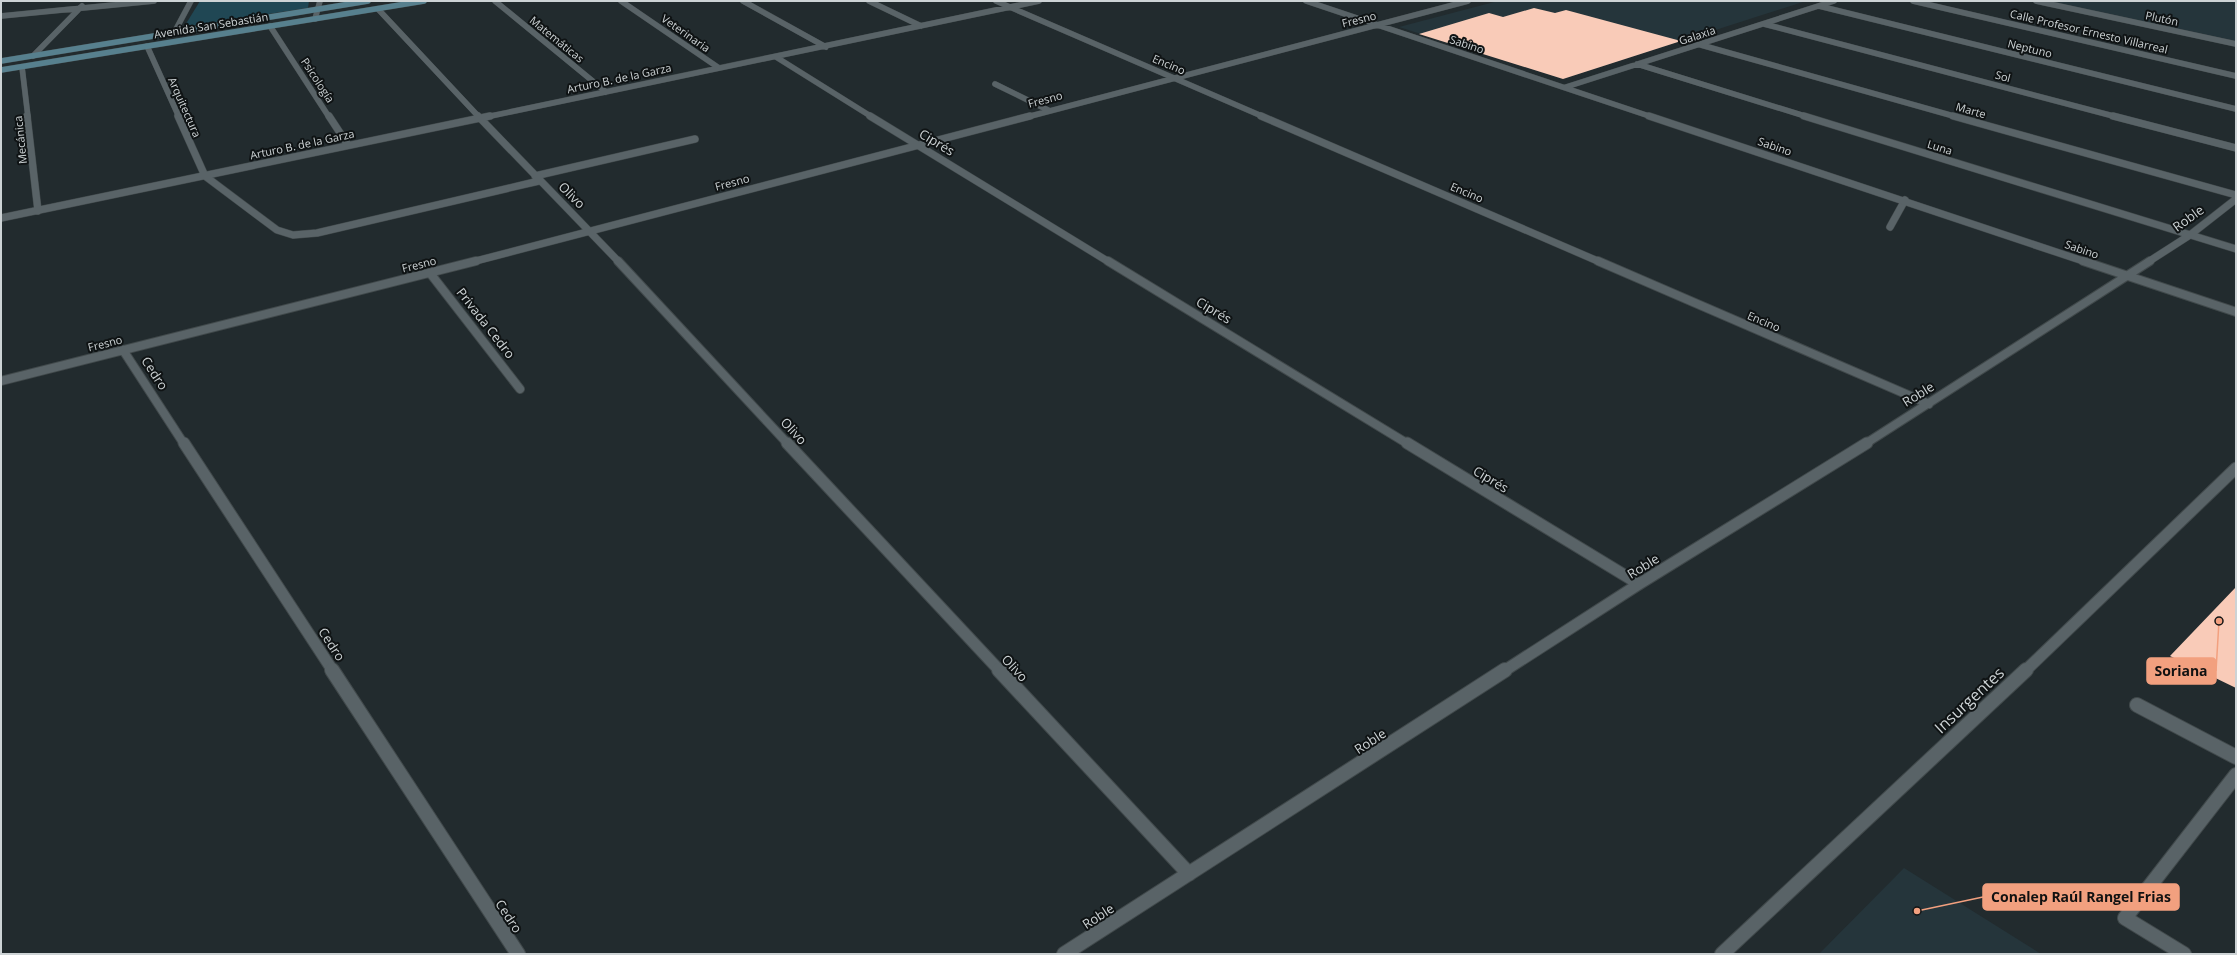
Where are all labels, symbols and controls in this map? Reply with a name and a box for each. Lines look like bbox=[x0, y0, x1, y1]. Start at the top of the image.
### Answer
street label: Calle Profesor Ernesto Villarreal bbox=[2009, 6, 2169, 56]
street label: Fresno bbox=[1340, 7, 1378, 31]
street label: Plutón bbox=[2144, 7, 2180, 29]
street label: Avenida San Sebastián bbox=[153, 9, 269, 41]
street label: Veterinaria bbox=[659, 11, 713, 55]
street label: Matemáticas bbox=[527, 12, 587, 66]
street label: Galaxia bbox=[1677, 22, 1717, 48]
street label: Sabino bbox=[1448, 31, 1486, 57]
street label: Neptuno bbox=[2006, 35, 2054, 61]
street label: Encino bbox=[1150, 50, 1188, 78]
street label: Psicología bbox=[298, 55, 338, 105]
street label: Arturo B. de la Garza bbox=[565, 60, 673, 96]
street label: Sol bbox=[1994, 67, 2012, 85]
street label: Arquitectura bbox=[165, 75, 205, 139]
street label: Fresno bbox=[1026, 87, 1064, 111]
street label: Marte bbox=[1954, 99, 1988, 121]
street label: Mecánica bbox=[10, 115, 30, 165]
street label: Ciprés bbox=[916, 124, 958, 160]
street label: Arturo B. de la Garza bbox=[248, 126, 356, 162]
street label: Sabino bbox=[1756, 133, 1794, 159]
street label: Luna bbox=[1926, 136, 1954, 158]
street label: Fresno bbox=[713, 170, 751, 194]
street label: Olivo bbox=[555, 178, 590, 212]
street label: Encino bbox=[1448, 178, 1486, 206]
street label: Roble bbox=[2169, 201, 2207, 235]
street label: Sabino bbox=[2063, 236, 2101, 262]
street label: Fresno bbox=[400, 252, 438, 276]
street label: Privada Cedro bbox=[453, 284, 519, 362]
street label: Ciprés bbox=[1193, 292, 1235, 328]
street label: Encino bbox=[1745, 307, 1783, 335]
street label: Fresno bbox=[86, 331, 124, 355]
street label: Cedro bbox=[137, 353, 173, 393]
street label: Roble bbox=[1899, 377, 1937, 411]
street label: Olivo bbox=[777, 414, 811, 449]
street label: Ciprés bbox=[1470, 461, 1512, 497]
street label: Roble bbox=[1624, 549, 1662, 583]
street label: Cedro bbox=[314, 624, 350, 664]
street label: Olivo bbox=[998, 651, 1032, 686]
callout: Soriana bbox=[2147, 658, 2216, 684]
text: Soriana bbox=[2154, 661, 2208, 680]
street label: Insurgentes bbox=[1929, 662, 2009, 738]
street label: Roble bbox=[1351, 724, 1389, 758]
callout: Conalep Raúl Rangel Frias bbox=[1983, 884, 2179, 910]
text: Conalep Raúl Rangel Frias bbox=[1991, 887, 2171, 906]
street label: Cedro bbox=[491, 896, 527, 936]
street label: Roble bbox=[1079, 899, 1117, 933]

